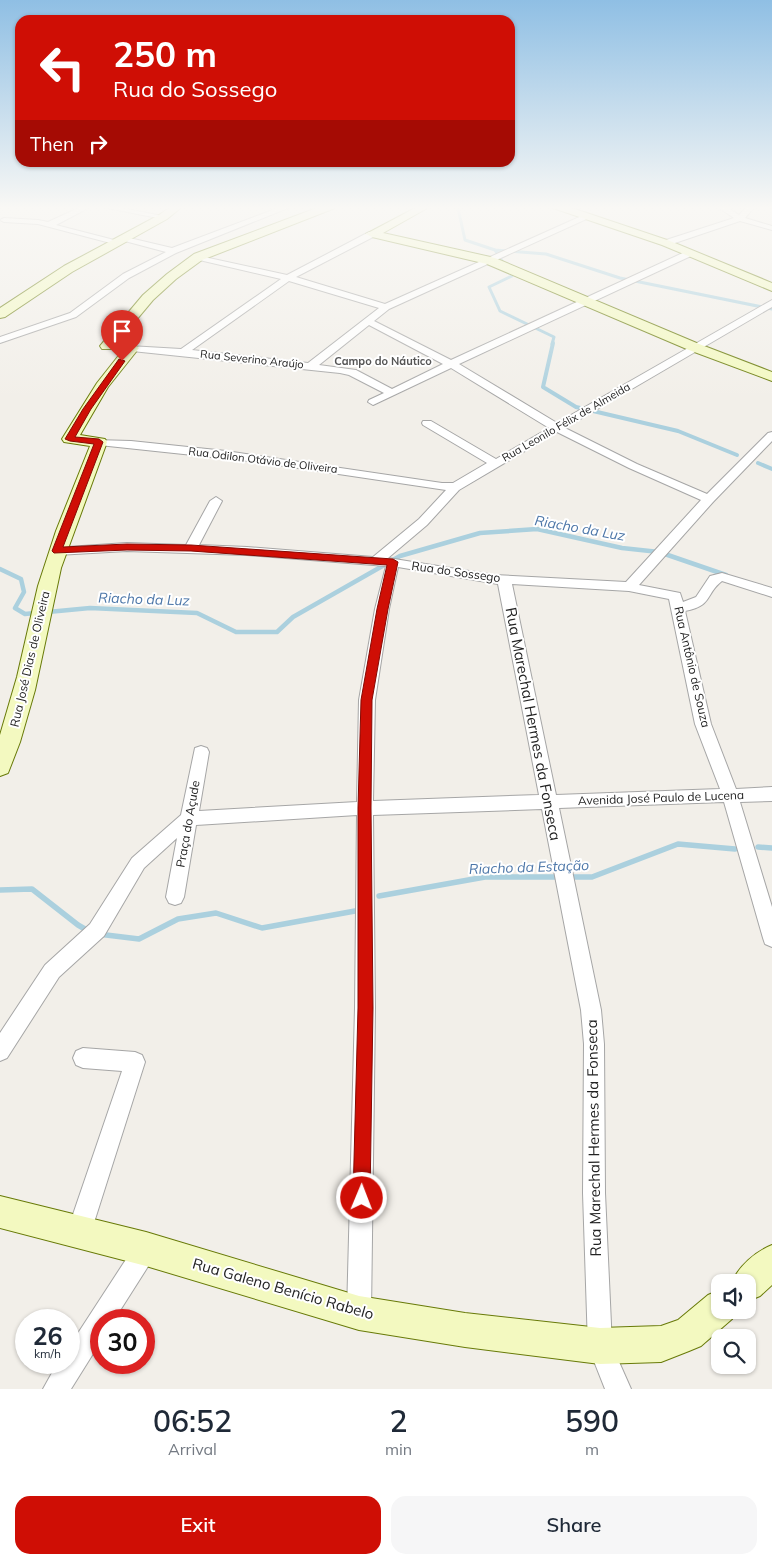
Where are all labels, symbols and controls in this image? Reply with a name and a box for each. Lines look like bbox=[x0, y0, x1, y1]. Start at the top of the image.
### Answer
text: 250 m bbox=[113, 32, 217, 76]
icon: left bbox=[30, 35, 95, 100]
text: Rua do Sossego bbox=[113, 75, 277, 103]
icon: right bbox=[84, 130, 112, 158]
text: Then bbox=[30, 132, 74, 156]
pin bbox=[101, 310, 143, 361]
icon: arrive bbox=[108, 317, 136, 345]
street label: Rua Severino Araújo bbox=[200, 347, 304, 371]
district label: Campo do Náutico bbox=[334, 354, 432, 368]
street label: Rua Leonilo Félix de Almeida bbox=[499, 379, 633, 465]
street label: Rua Odilon Otávio de Oliveira bbox=[188, 444, 338, 476]
water label: Riacho da Luz bbox=[533, 511, 627, 545]
street label: Rua do Sossego bbox=[411, 558, 502, 585]
water label: Riacho da Luz bbox=[98, 588, 191, 610]
street label: Rua José Dias de Oliveira bbox=[7, 589, 52, 728]
street label: Rua Antônio de Souza bbox=[671, 605, 714, 729]
street label: Rua Marechal Hermes da Fonseca bbox=[502, 606, 565, 842]
street label: Praça do Açude bbox=[172, 779, 203, 869]
street label: Avenida José Paulo de Lucena bbox=[578, 787, 744, 808]
water label: Riacho da Estação bbox=[469, 856, 589, 878]
street label: Rua Marechal Hermes da Fonseca bbox=[582, 1019, 605, 1257]
position arrow bbox=[335, 1171, 387, 1223]
street label: Rua Galeno Benício Rabelo bbox=[190, 1254, 376, 1324]
map controls bbox=[711, 1274, 756, 1374]
button: sound bbox=[711, 1274, 756, 1319]
speed limit sign: 30 bbox=[90, 1309, 155, 1374]
text: 26 bbox=[32, 1320, 63, 1351]
button: search bbox=[711, 1329, 756, 1374]
text: km/h bbox=[34, 1346, 61, 1361]
text: 06:52 bbox=[153, 1402, 232, 1440]
text: 2 bbox=[390, 1402, 408, 1440]
text: 590 bbox=[565, 1402, 619, 1440]
text: Arrival bbox=[168, 1439, 217, 1459]
text: min bbox=[385, 1439, 412, 1459]
text: m bbox=[585, 1439, 599, 1459]
button: Exit bbox=[15, 1496, 381, 1554]
button: Share bbox=[391, 1496, 757, 1554]

